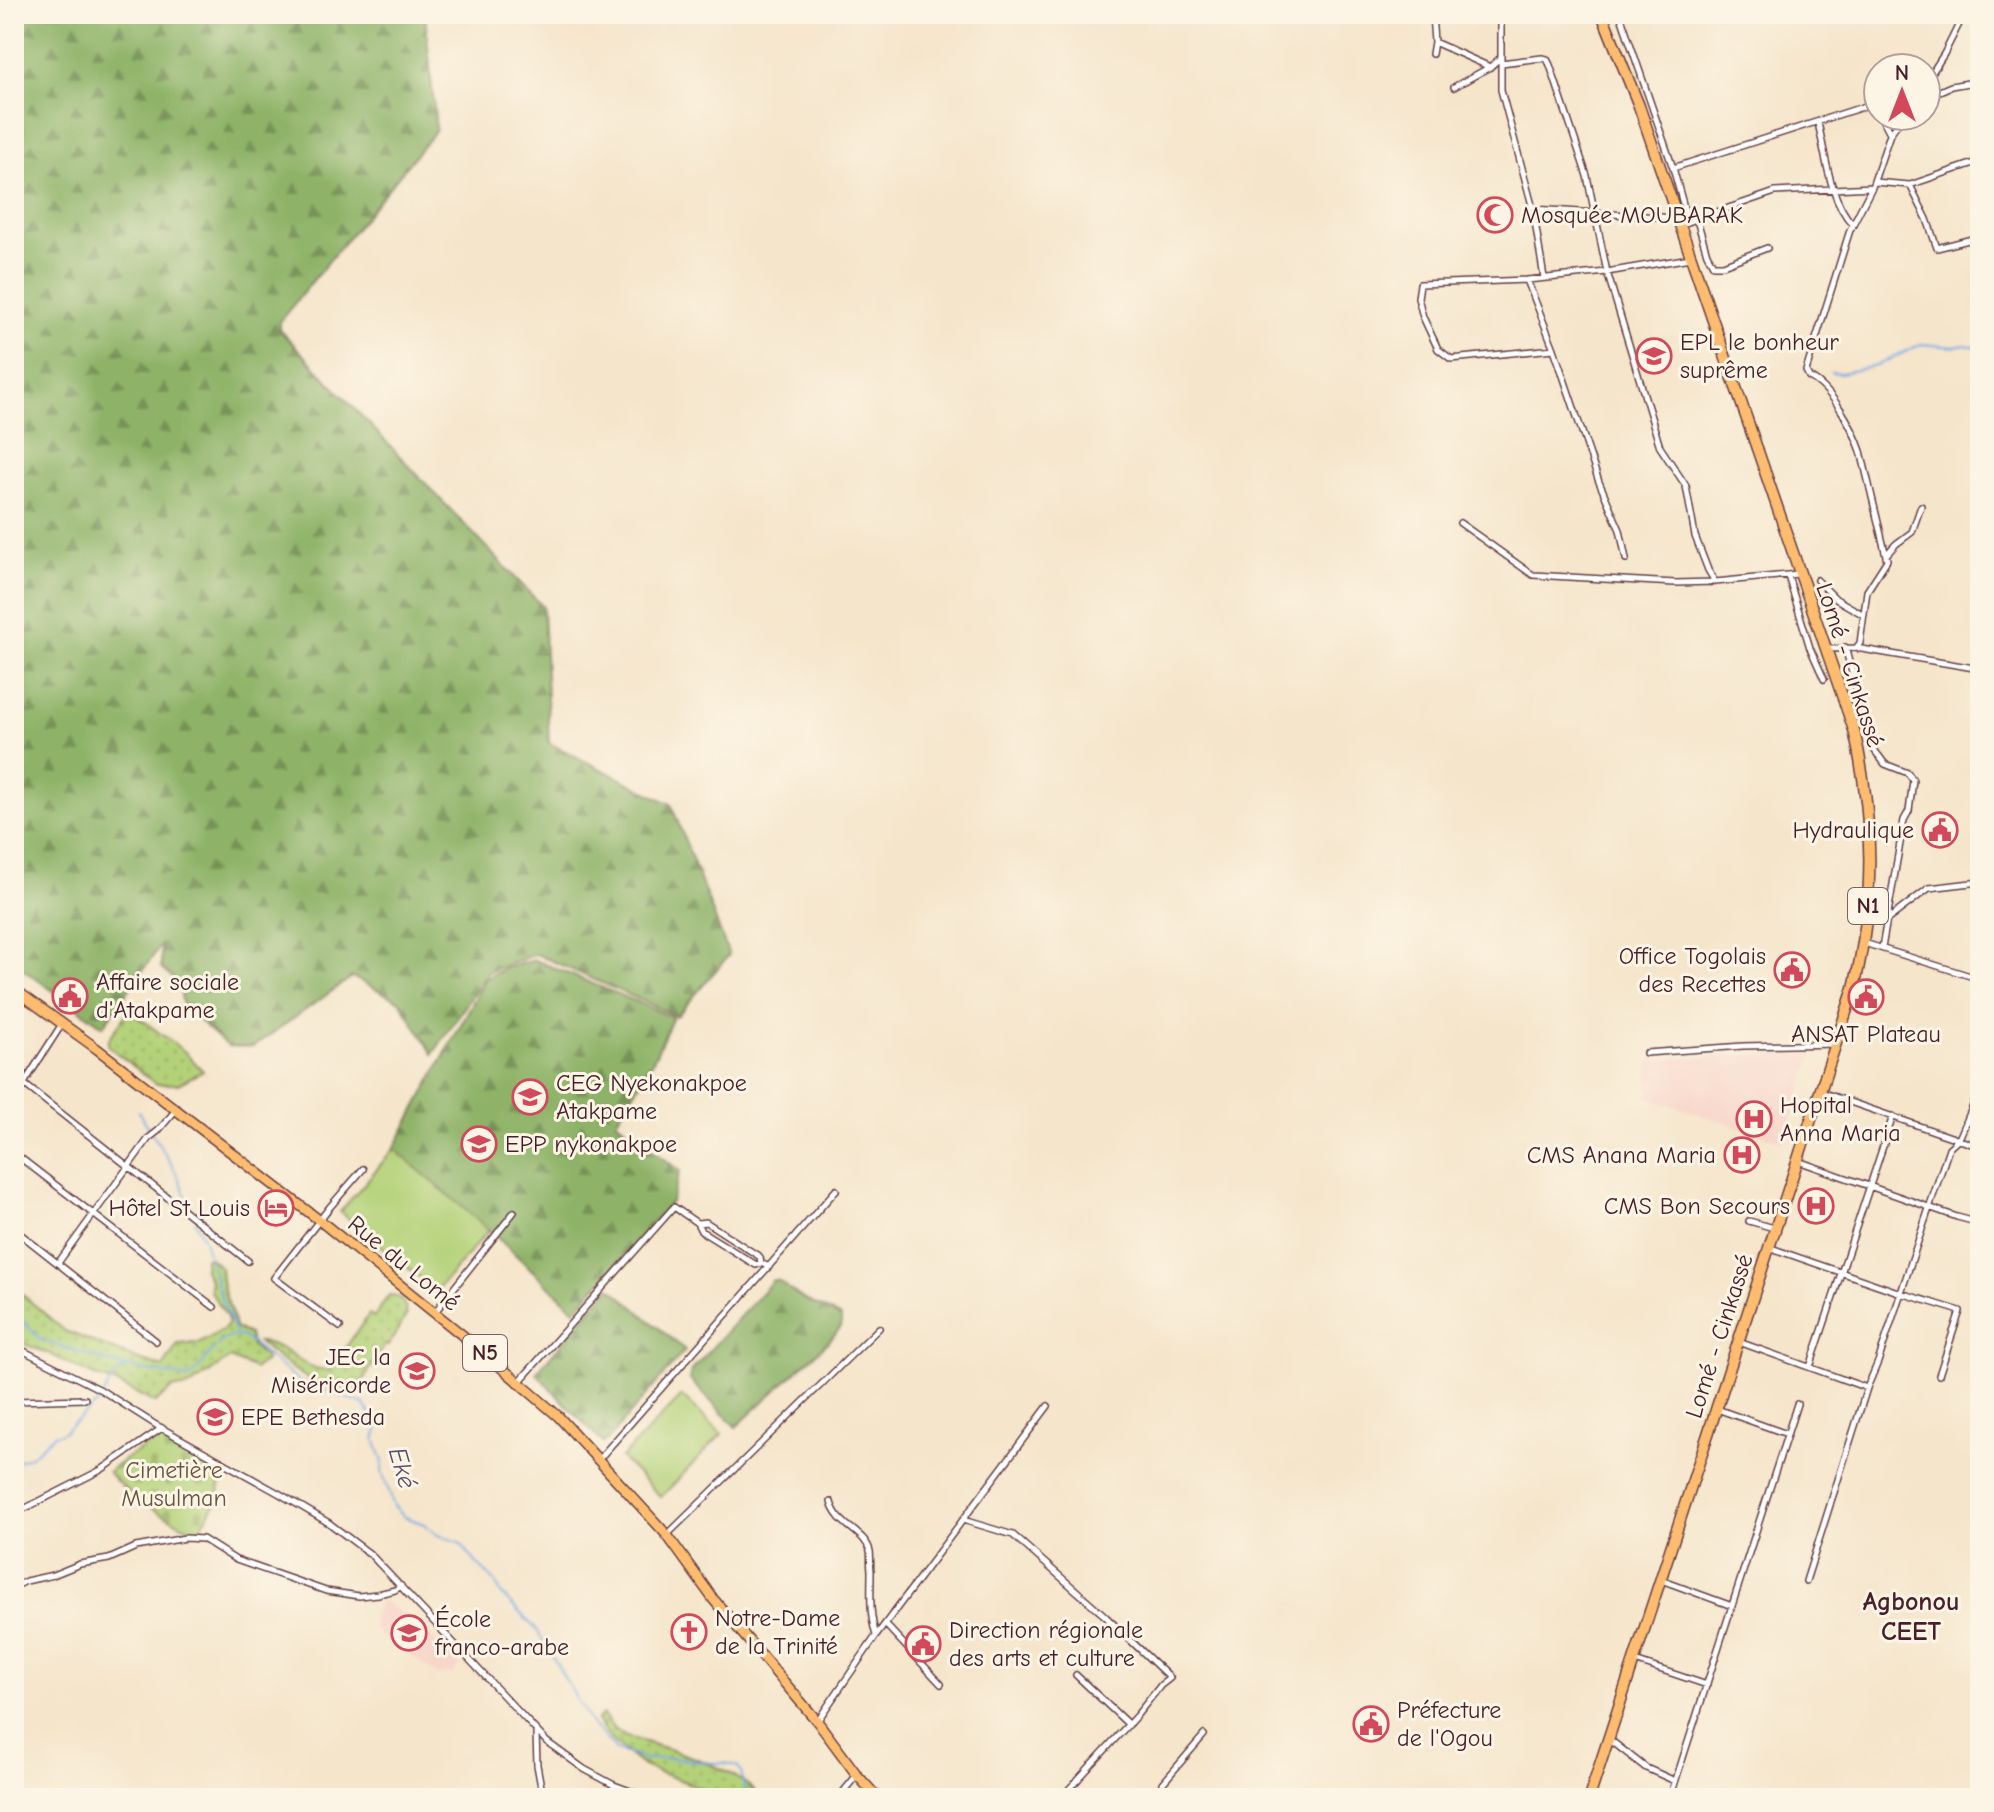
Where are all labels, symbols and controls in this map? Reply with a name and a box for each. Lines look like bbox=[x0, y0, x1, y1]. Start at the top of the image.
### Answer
north arrow bbox=[1862, 52, 1942, 132]
text: N bbox=[1895, 60, 1909, 86]
mosque icon: Mosquée MOUBARAK bbox=[1476, 196, 1514, 234]
place label: Mosquée MOUBARAK bbox=[1521, 201, 1743, 229]
place label: EPL le bonheur suprême bbox=[1680, 328, 1839, 384]
school or university icon: EPL le bonheur suprême bbox=[1635, 337, 1673, 375]
street label: Lomé - Cinkassé bbox=[1810, 579, 1890, 751]
public building icon: Hydraulique bbox=[1921, 811, 1959, 849]
place label: Hydraulique bbox=[1792, 816, 1914, 844]
road number: N1 bbox=[1848, 888, 1888, 924]
place label: Office Togolais des Recettes bbox=[1619, 942, 1766, 998]
public building icon: Office Togolais des Recettes bbox=[1773, 951, 1811, 989]
place label: Affaire sociale d'Atakpame bbox=[96, 968, 239, 1024]
public building icon: Affaire sociale d'Atakpame bbox=[51, 977, 89, 1015]
public building icon: ANSAT Plateau bbox=[1847, 978, 1885, 1016]
place label: ANSAT Plateau bbox=[1791, 1020, 1941, 1048]
place label: CEG Nyekonakpoe Atakpame bbox=[556, 1069, 747, 1125]
school or university icon: CEG Nyekonakpoe Atakpame bbox=[511, 1078, 549, 1116]
place label: Hopital Anna Maria bbox=[1780, 1091, 1901, 1147]
hospital icon: Hopital Anna Maria bbox=[1735, 1100, 1773, 1138]
school or university icon: EPP nykonakpoe bbox=[460, 1125, 498, 1163]
place label: EPP nykonakpoe bbox=[505, 1130, 677, 1158]
hospital icon: CMS Anana Maria bbox=[1723, 1136, 1761, 1174]
place label: CMS Anana Maria bbox=[1527, 1141, 1716, 1169]
hospital icon: CMS Bon Secours bbox=[1797, 1187, 1835, 1225]
hotel icon: Hôtel St Louis bbox=[257, 1189, 295, 1227]
place label: CMS Bon Secours bbox=[1604, 1192, 1790, 1220]
place label: Hôtel St Louis bbox=[109, 1194, 250, 1222]
street label: Rue du Lomé bbox=[342, 1209, 466, 1317]
street label: Lomé - Cinkassé bbox=[1679, 1250, 1759, 1422]
road number: N5 bbox=[463, 1335, 507, 1371]
place label: JEC la Miséricorde bbox=[271, 1343, 391, 1399]
school or university icon: JEC la Miséricorde bbox=[398, 1352, 436, 1390]
school or university icon: EPE Bethesda bbox=[196, 1398, 234, 1436]
place label: EPE Bethesda bbox=[241, 1403, 385, 1431]
water label: Eké bbox=[382, 1444, 422, 1492]
park label: Cimetière Musulman bbox=[121, 1456, 227, 1512]
district label: Agbonou CEET bbox=[1863, 1587, 1959, 1647]
place label: Notre-Dame de la Trinité bbox=[715, 1604, 840, 1660]
place label: École franco-arabe bbox=[434, 1605, 569, 1661]
church icon: Notre-Dame de la Trinité bbox=[670, 1613, 708, 1651]
school or university icon: École franco-arabe bbox=[390, 1614, 428, 1652]
place label: Direction régionale des arts et culture bbox=[949, 1616, 1143, 1672]
public building icon: Direction régionale des arts et culture bbox=[904, 1625, 942, 1663]
place label: Préfecture de l'Ogou bbox=[1397, 1696, 1501, 1752]
public building icon: Préfecture de l'Ogou bbox=[1352, 1705, 1390, 1743]

